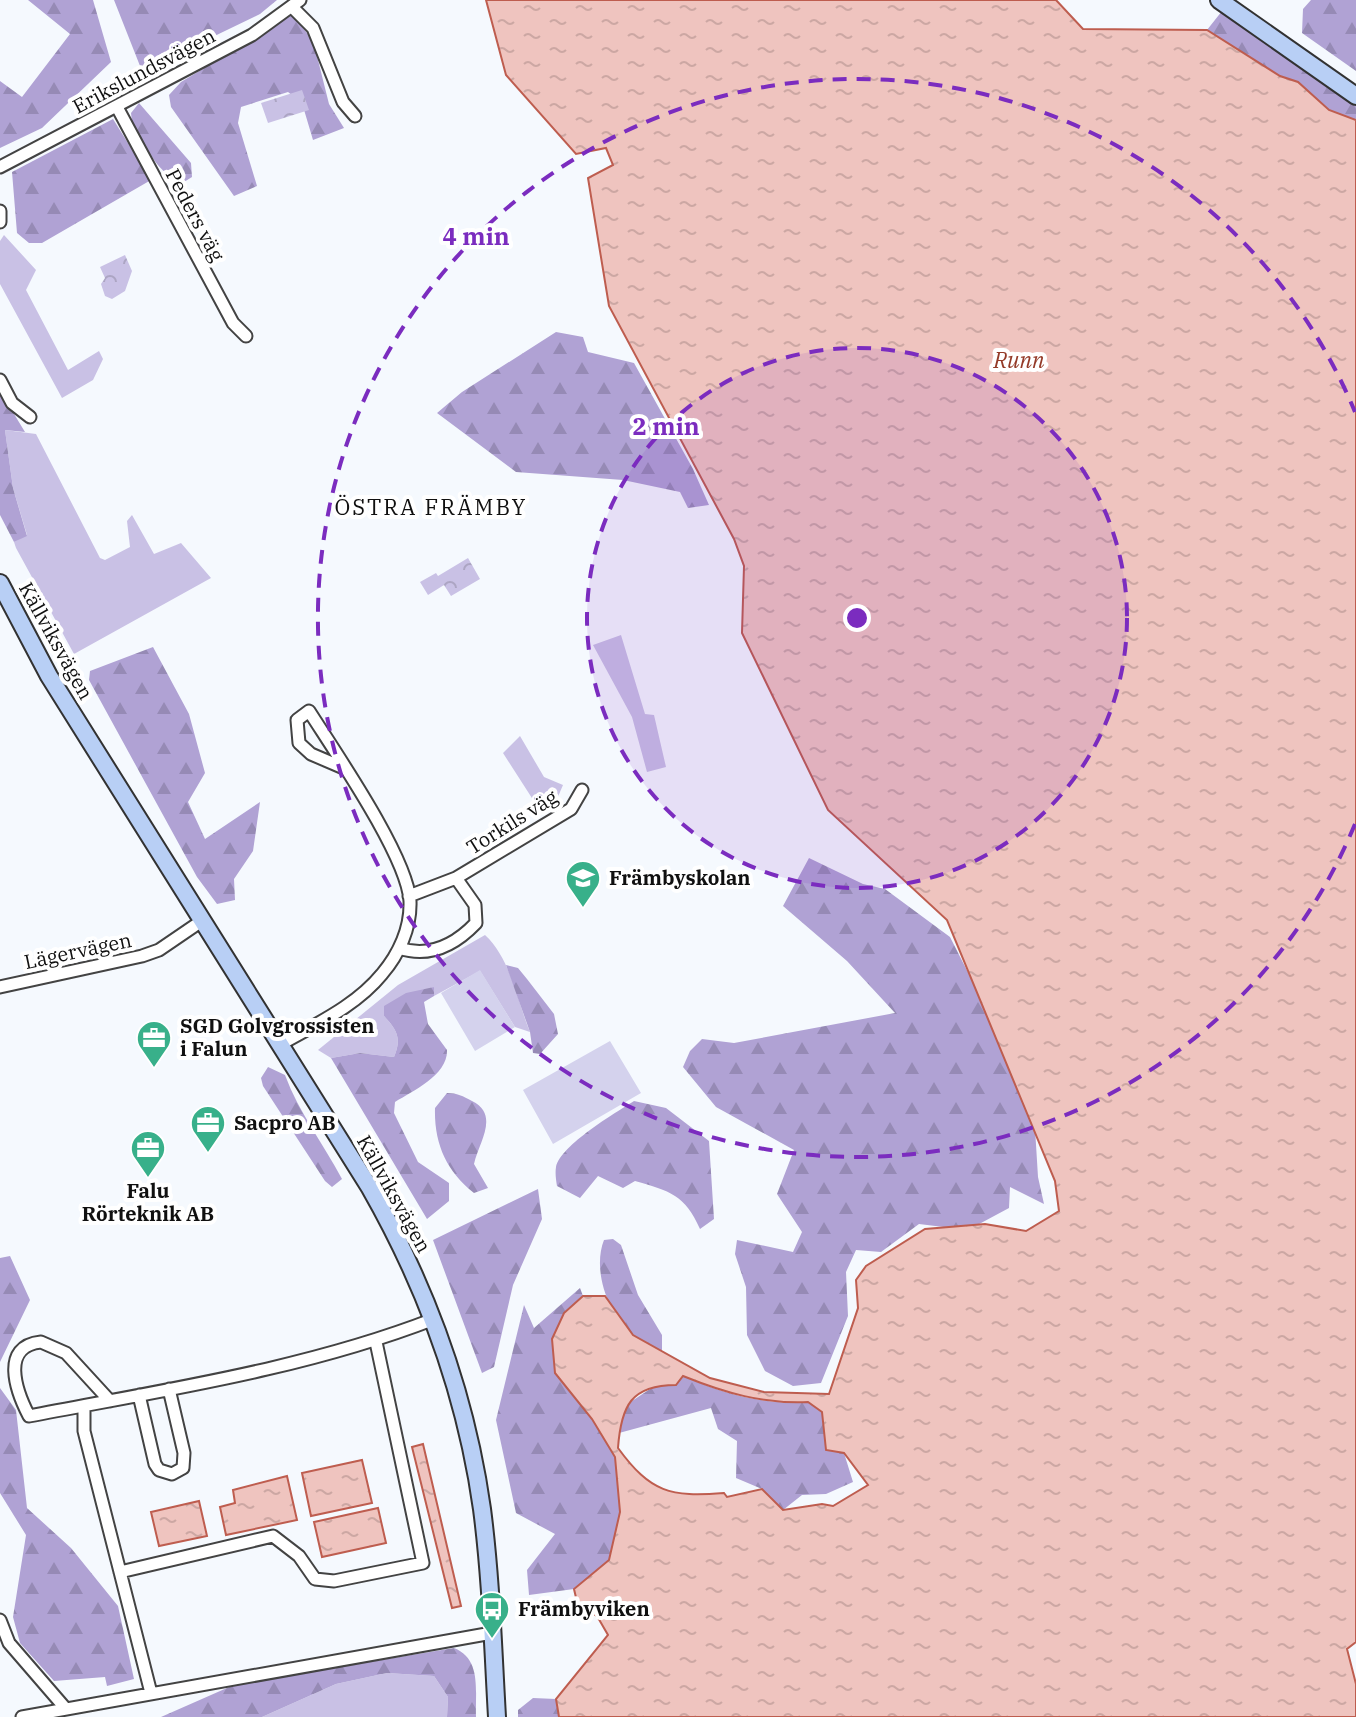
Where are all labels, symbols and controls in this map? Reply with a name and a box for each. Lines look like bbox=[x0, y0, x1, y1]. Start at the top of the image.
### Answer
street label: Erikslundsvägen bbox=[68, 21, 220, 120]
street label: Peders väg bbox=[160, 164, 231, 266]
text: 4 min bbox=[442, 220, 510, 252]
water label: Runn bbox=[992, 345, 1045, 374]
text: 2 min bbox=[632, 410, 700, 442]
district label: ÖSTRA FRÄMBY bbox=[334, 492, 528, 521]
street label: Källviksvägen bbox=[13, 577, 100, 705]
centre of rings bbox=[843, 604, 871, 632]
street label: Torkils väg bbox=[461, 783, 563, 860]
school or university icon: Främbyskolan bbox=[564, 859, 602, 909]
place label: Främbyskolan bbox=[609, 864, 751, 891]
street label: Lägervägen bbox=[22, 926, 134, 975]
place label: SGD Golvgrossisten i Falun bbox=[180, 1012, 374, 1062]
office icon: SGD Golvgrossisten i Falun bbox=[135, 1019, 173, 1069]
office icon: Sacpro AB bbox=[189, 1104, 227, 1154]
place label: Sacpro AB bbox=[234, 1109, 336, 1136]
office icon: Falu Rörteknik AB bbox=[129, 1129, 167, 1179]
street label: Källviksvägen bbox=[351, 1130, 438, 1258]
place label: Falu Rörteknik AB bbox=[82, 1177, 214, 1227]
bus stop icon: Främbyviken bbox=[473, 1590, 511, 1640]
place label: Främbyviken bbox=[518, 1595, 650, 1622]

